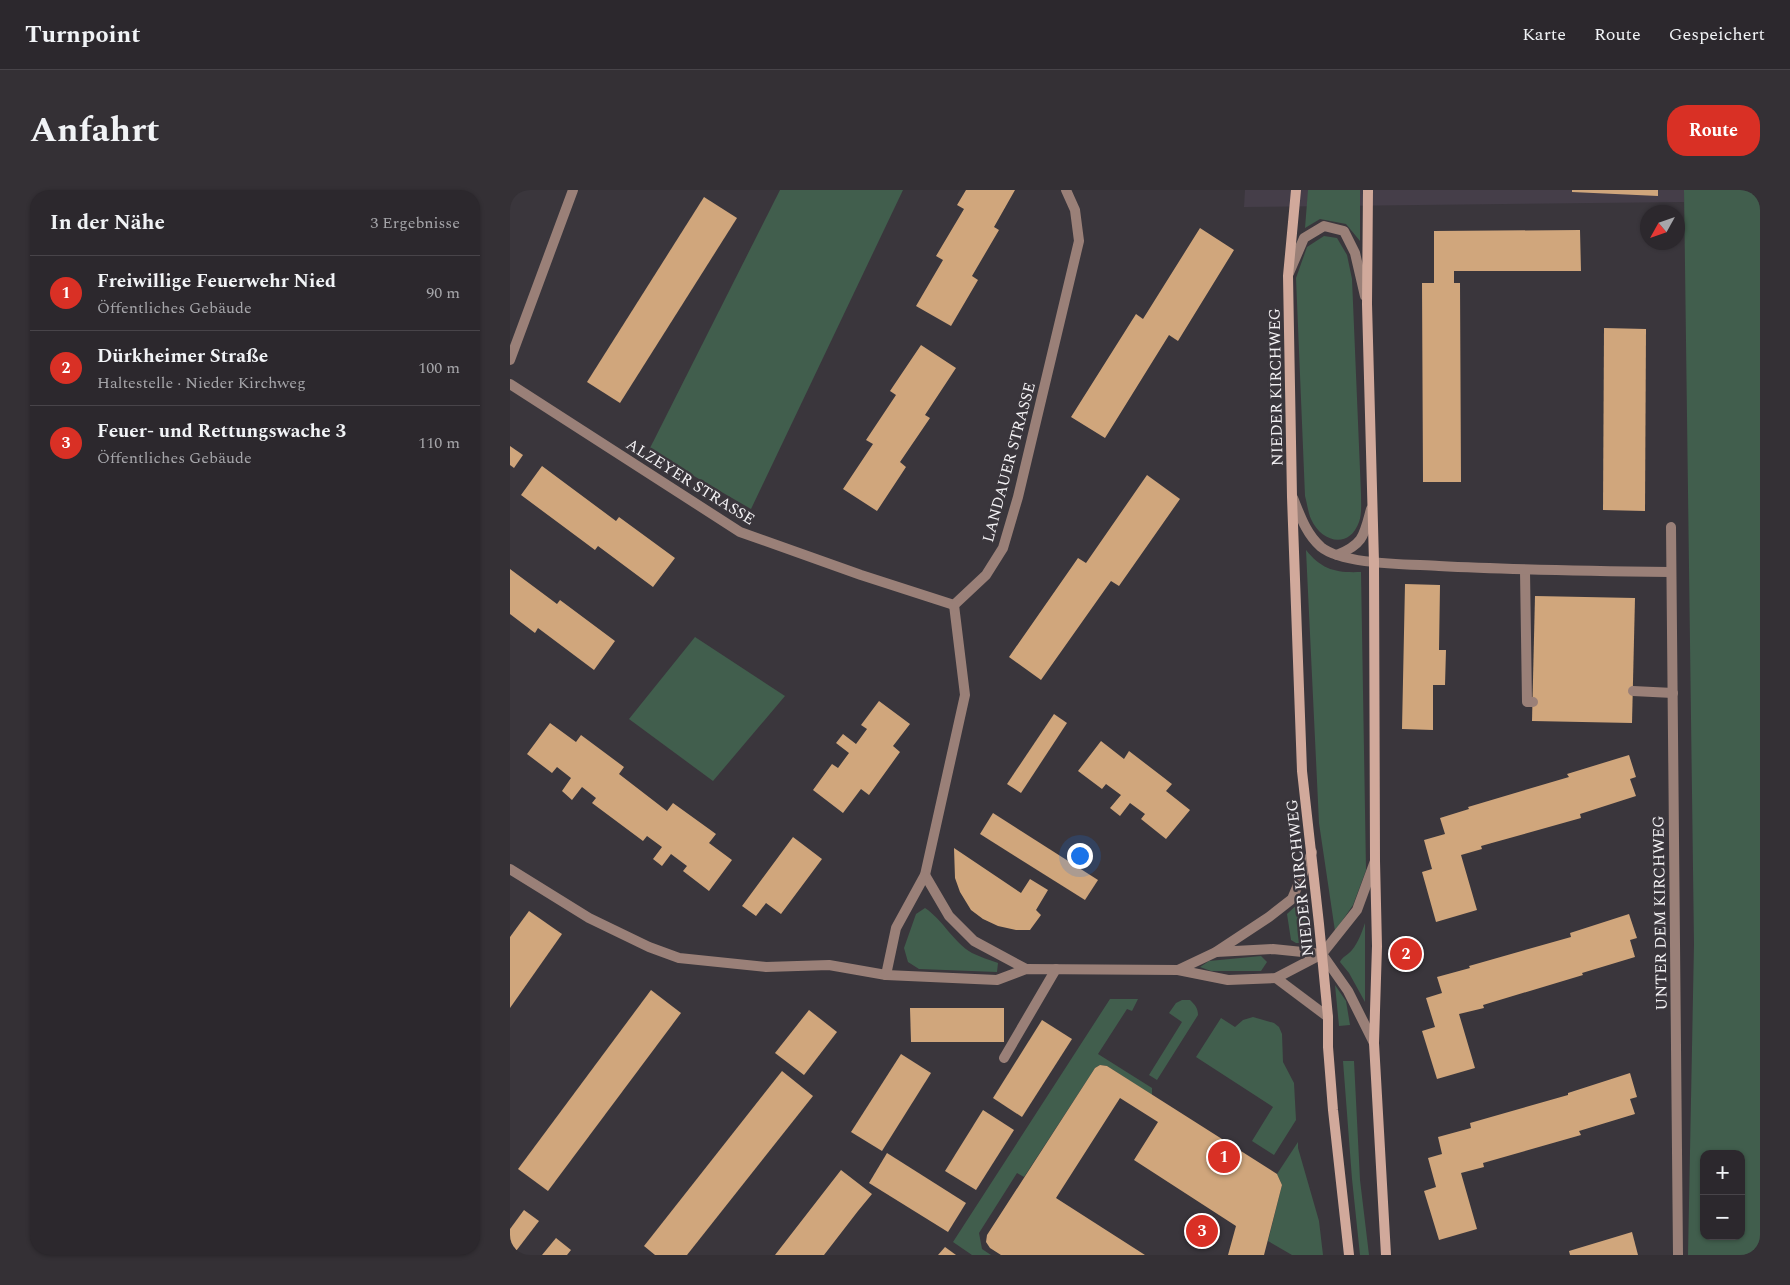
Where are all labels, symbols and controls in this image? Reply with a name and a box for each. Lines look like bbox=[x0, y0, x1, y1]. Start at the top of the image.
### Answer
text: Turnpoint bbox=[25, 17, 141, 53]
text: Karte bbox=[1522, 21, 1566, 48]
text: Route bbox=[1594, 21, 1641, 48]
text: Gespeichert bbox=[1669, 21, 1765, 48]
text: Anfahrt bbox=[30, 104, 160, 157]
button: Route bbox=[1667, 105, 1760, 156]
north arrow bbox=[1640, 205, 1685, 250]
text: In der Nähe bbox=[50, 207, 165, 239]
text: 3 Ergebnisse bbox=[370, 211, 460, 235]
text: Freiwillige Feuerwehr Nied bbox=[97, 267, 336, 296]
text: 1 bbox=[62, 281, 70, 305]
text: 90 m bbox=[426, 281, 460, 305]
text: Öffentliches Gebäude bbox=[97, 296, 252, 320]
street label: NIEDER KIRCHWEG bbox=[1263, 308, 1289, 466]
text: Dürkheimer Straße bbox=[97, 342, 268, 371]
text: 2 bbox=[62, 356, 70, 380]
text: 100 m bbox=[418, 356, 460, 380]
text: Haltestelle · Nieder Kirchweg bbox=[97, 371, 306, 395]
street label: LANDAUER STRASSE bbox=[976, 379, 1042, 545]
text: Feuer- und Rettungswache 3 bbox=[97, 417, 346, 446]
text: 3 bbox=[62, 431, 70, 455]
text: 110 m bbox=[418, 431, 460, 455]
street label: ALZEYER STRASSE bbox=[621, 432, 760, 531]
text: Öffentliches Gebäude bbox=[97, 446, 252, 470]
street label: NIEDER KIRCHWEG bbox=[1280, 798, 1320, 958]
street label: UNTER DEM KIRCHWEG bbox=[1646, 815, 1674, 1011]
your location bbox=[1067, 843, 1093, 869]
pin: 2 bbox=[1390, 935, 1422, 973]
pin: 1 bbox=[1208, 1138, 1240, 1176]
map controls bbox=[1700, 1150, 1745, 1240]
button: + bbox=[1700, 1150, 1745, 1195]
button: − bbox=[1700, 1195, 1745, 1240]
pin: 3 bbox=[1186, 1212, 1218, 1250]

